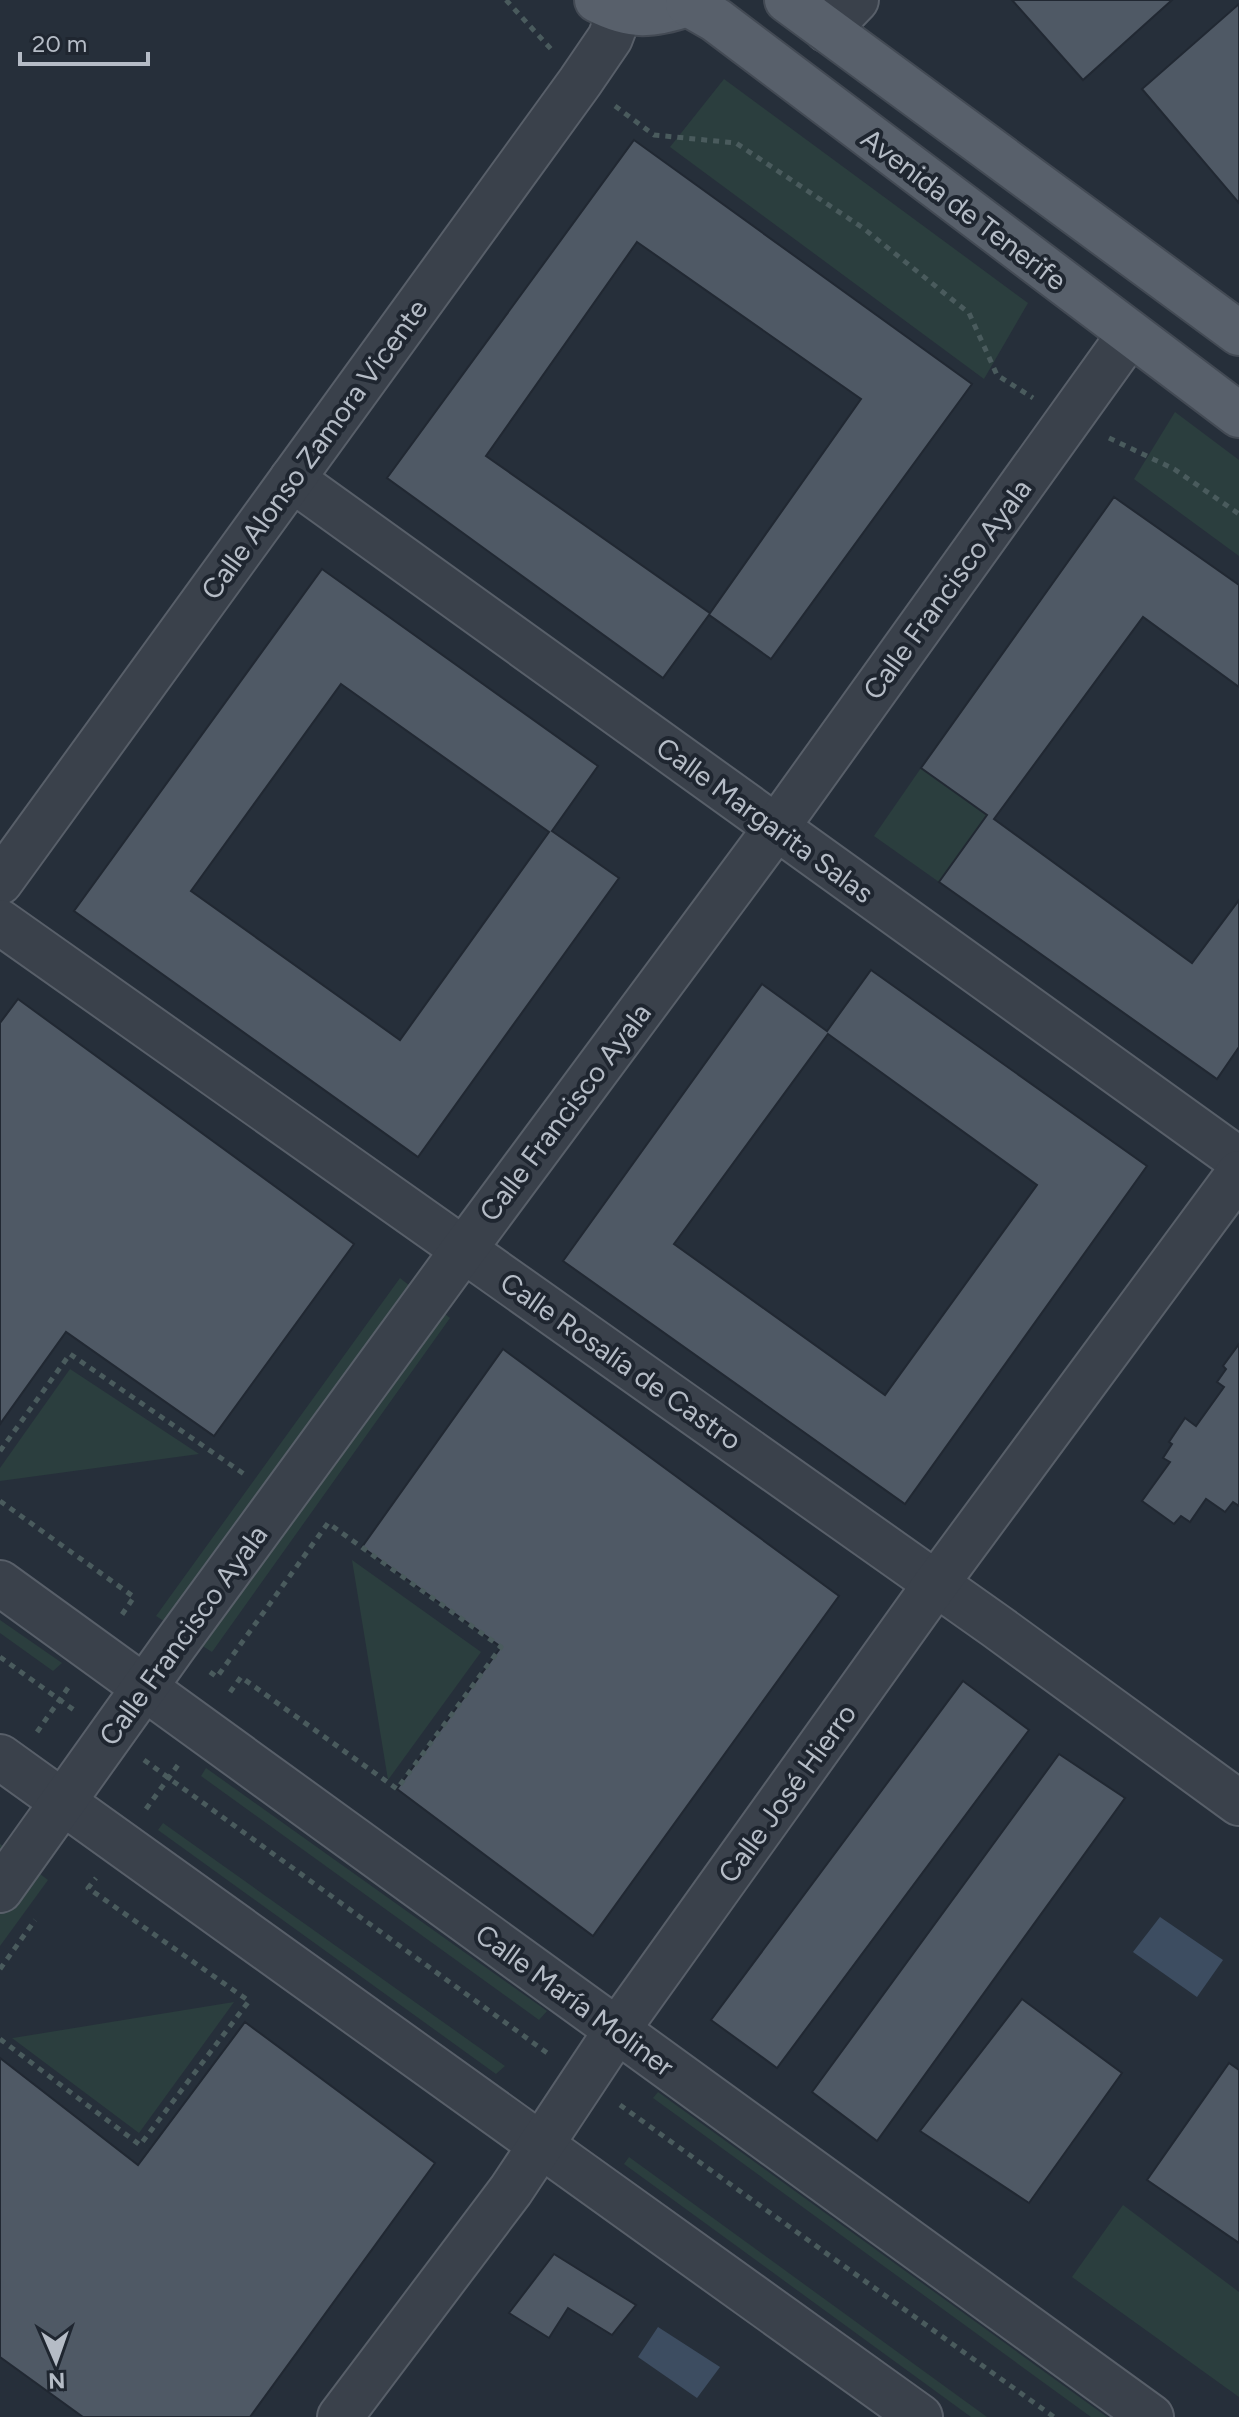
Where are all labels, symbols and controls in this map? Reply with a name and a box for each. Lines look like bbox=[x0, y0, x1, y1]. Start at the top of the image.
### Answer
scale bar bbox=[20, 16, 148, 66]
text: 20 m bbox=[32, 29, 87, 58]
street label: Avenida de Tenerife bbox=[855, 121, 1073, 297]
street label: Calle Alonso Zamora Vicente bbox=[194, 292, 434, 606]
street label: Calle Francisco Ayala bbox=[856, 472, 1038, 706]
street label: Calle Margarita Salas bbox=[650, 730, 880, 910]
street label: Calle Francisco Ayala bbox=[472, 996, 658, 1228]
street label: Calle Rosalía de Castro bbox=[494, 1265, 748, 1457]
street label: Calle Francisco Ayala bbox=[92, 1518, 274, 1752]
street label: Calle José Hierro bbox=[711, 1697, 863, 1889]
street label: Calle María Moliner bbox=[469, 1917, 681, 2084]
north arrow bbox=[16, 2321, 96, 2401]
text: N bbox=[48, 2367, 66, 2394]

